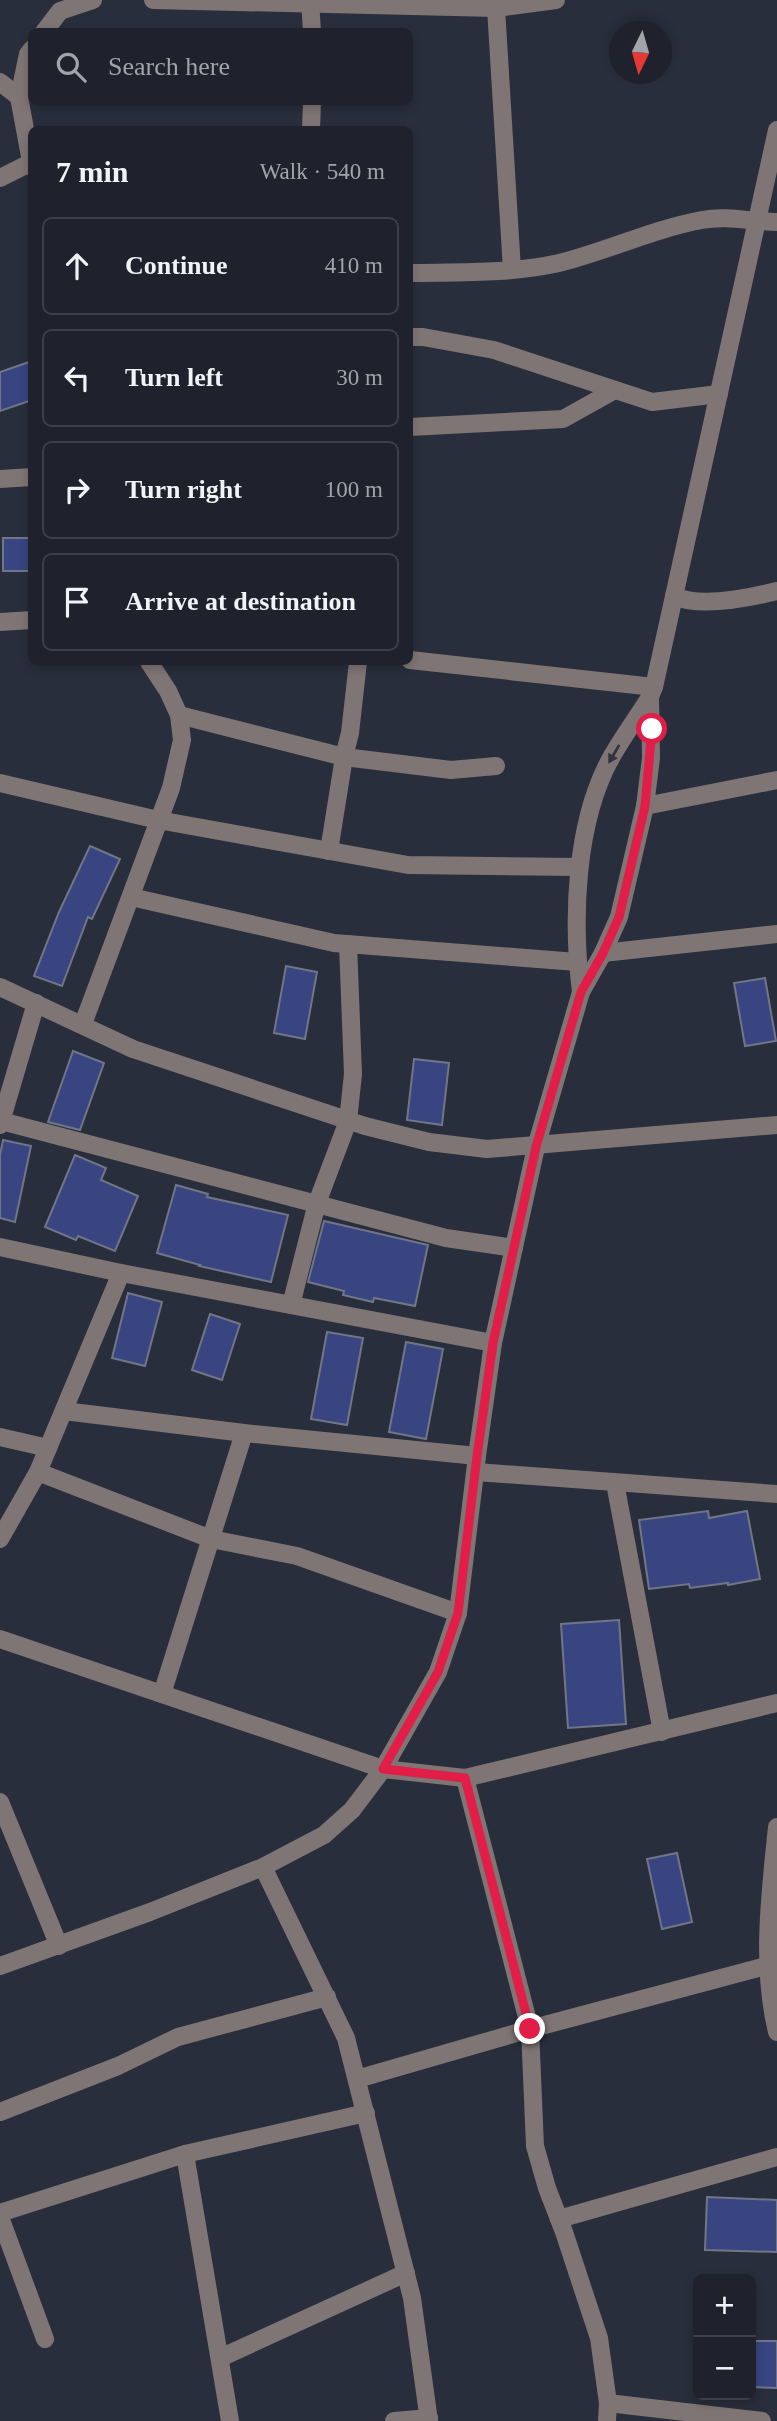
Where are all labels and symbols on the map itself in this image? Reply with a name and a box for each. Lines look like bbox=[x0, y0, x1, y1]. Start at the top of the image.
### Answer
north arrow bbox=[609, 21, 672, 84]
route start bbox=[636, 713, 667, 744]
one-way arrow bbox=[608, 745, 620, 764]
route end bbox=[514, 2013, 545, 2044]

